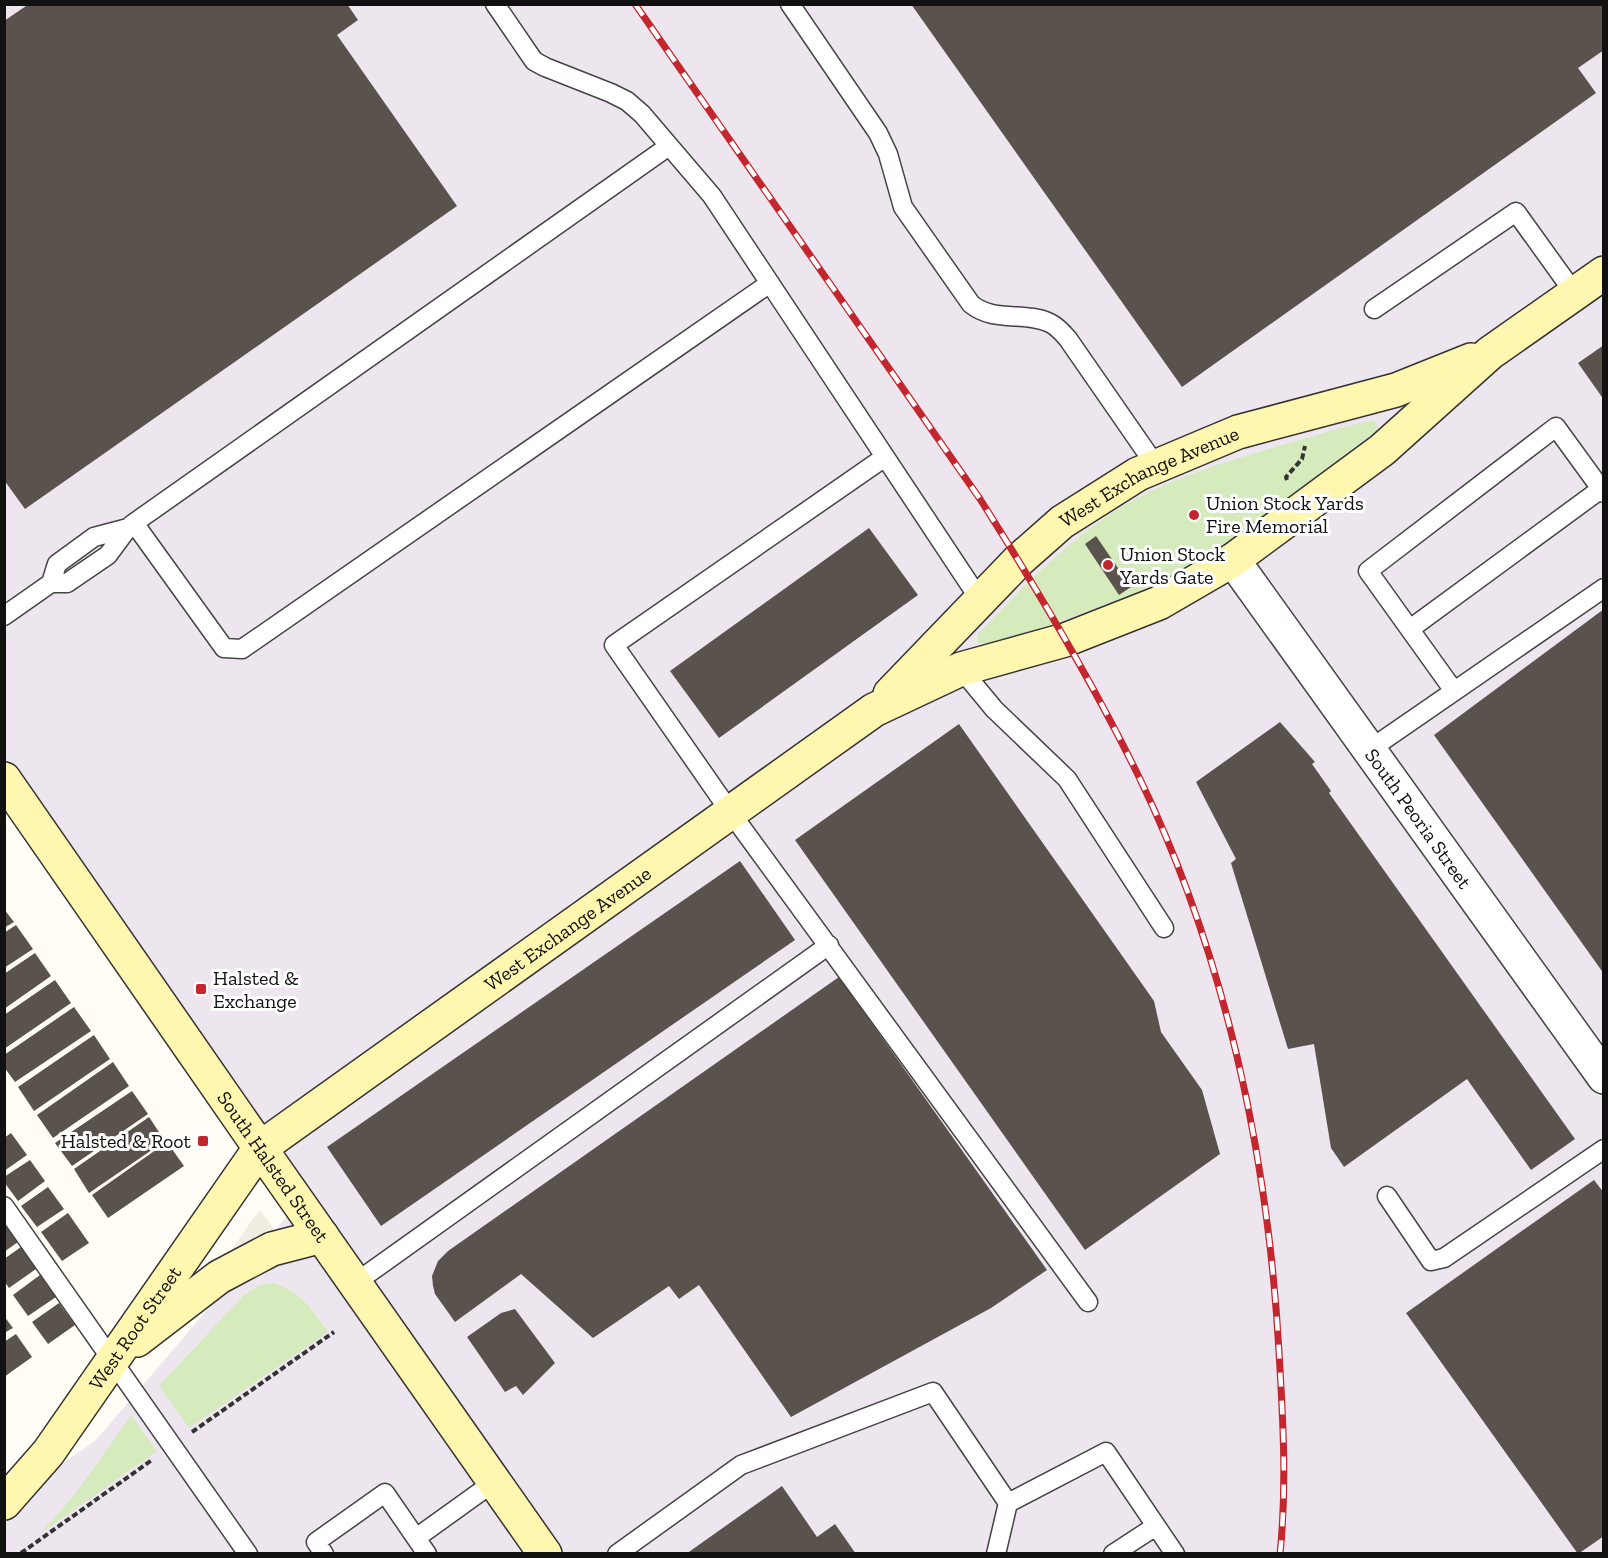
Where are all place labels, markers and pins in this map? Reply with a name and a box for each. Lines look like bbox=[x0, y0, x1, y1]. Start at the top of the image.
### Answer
place label: Union Stock Yards Fire Memorial bbox=[1206, 491, 1364, 538]
marker: Union Stock Yards Fire Memorial bbox=[1187, 508, 1201, 522]
place label: Union Stock Yards Gate bbox=[1119, 542, 1226, 589]
marker: Union Stock Yards Gate bbox=[1101, 558, 1115, 572]
place label: Halsted & Exchange bbox=[213, 966, 299, 1013]
marker: Halsted & Exchange bbox=[194, 982, 208, 996]
place label: Halsted & Root bbox=[61, 1129, 192, 1153]
marker: Halsted & Root bbox=[196, 1134, 210, 1148]

